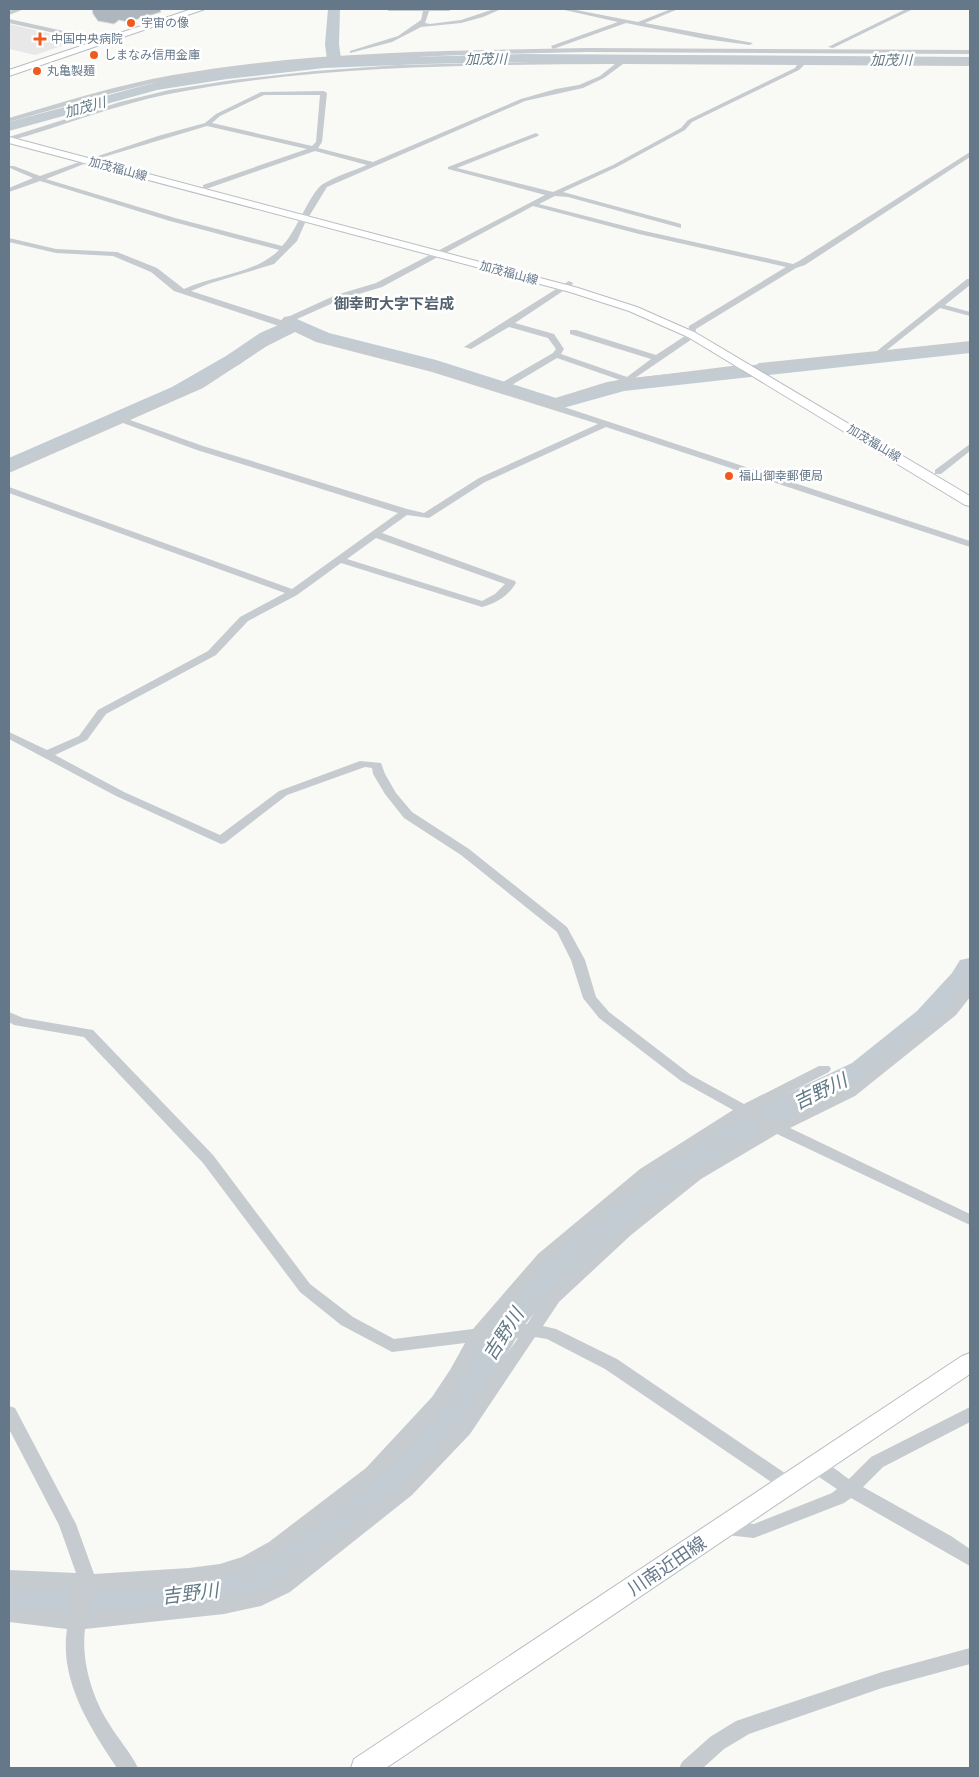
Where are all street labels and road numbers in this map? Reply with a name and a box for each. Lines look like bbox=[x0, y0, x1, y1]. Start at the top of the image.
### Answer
street label: 加茂福山線 bbox=[87, 154, 149, 184]
street label: 加茂福山線 bbox=[478, 258, 540, 288]
street label: 加茂福山線 bbox=[845, 422, 903, 464]
street label: 川南近田線 bbox=[624, 1532, 710, 1600]

